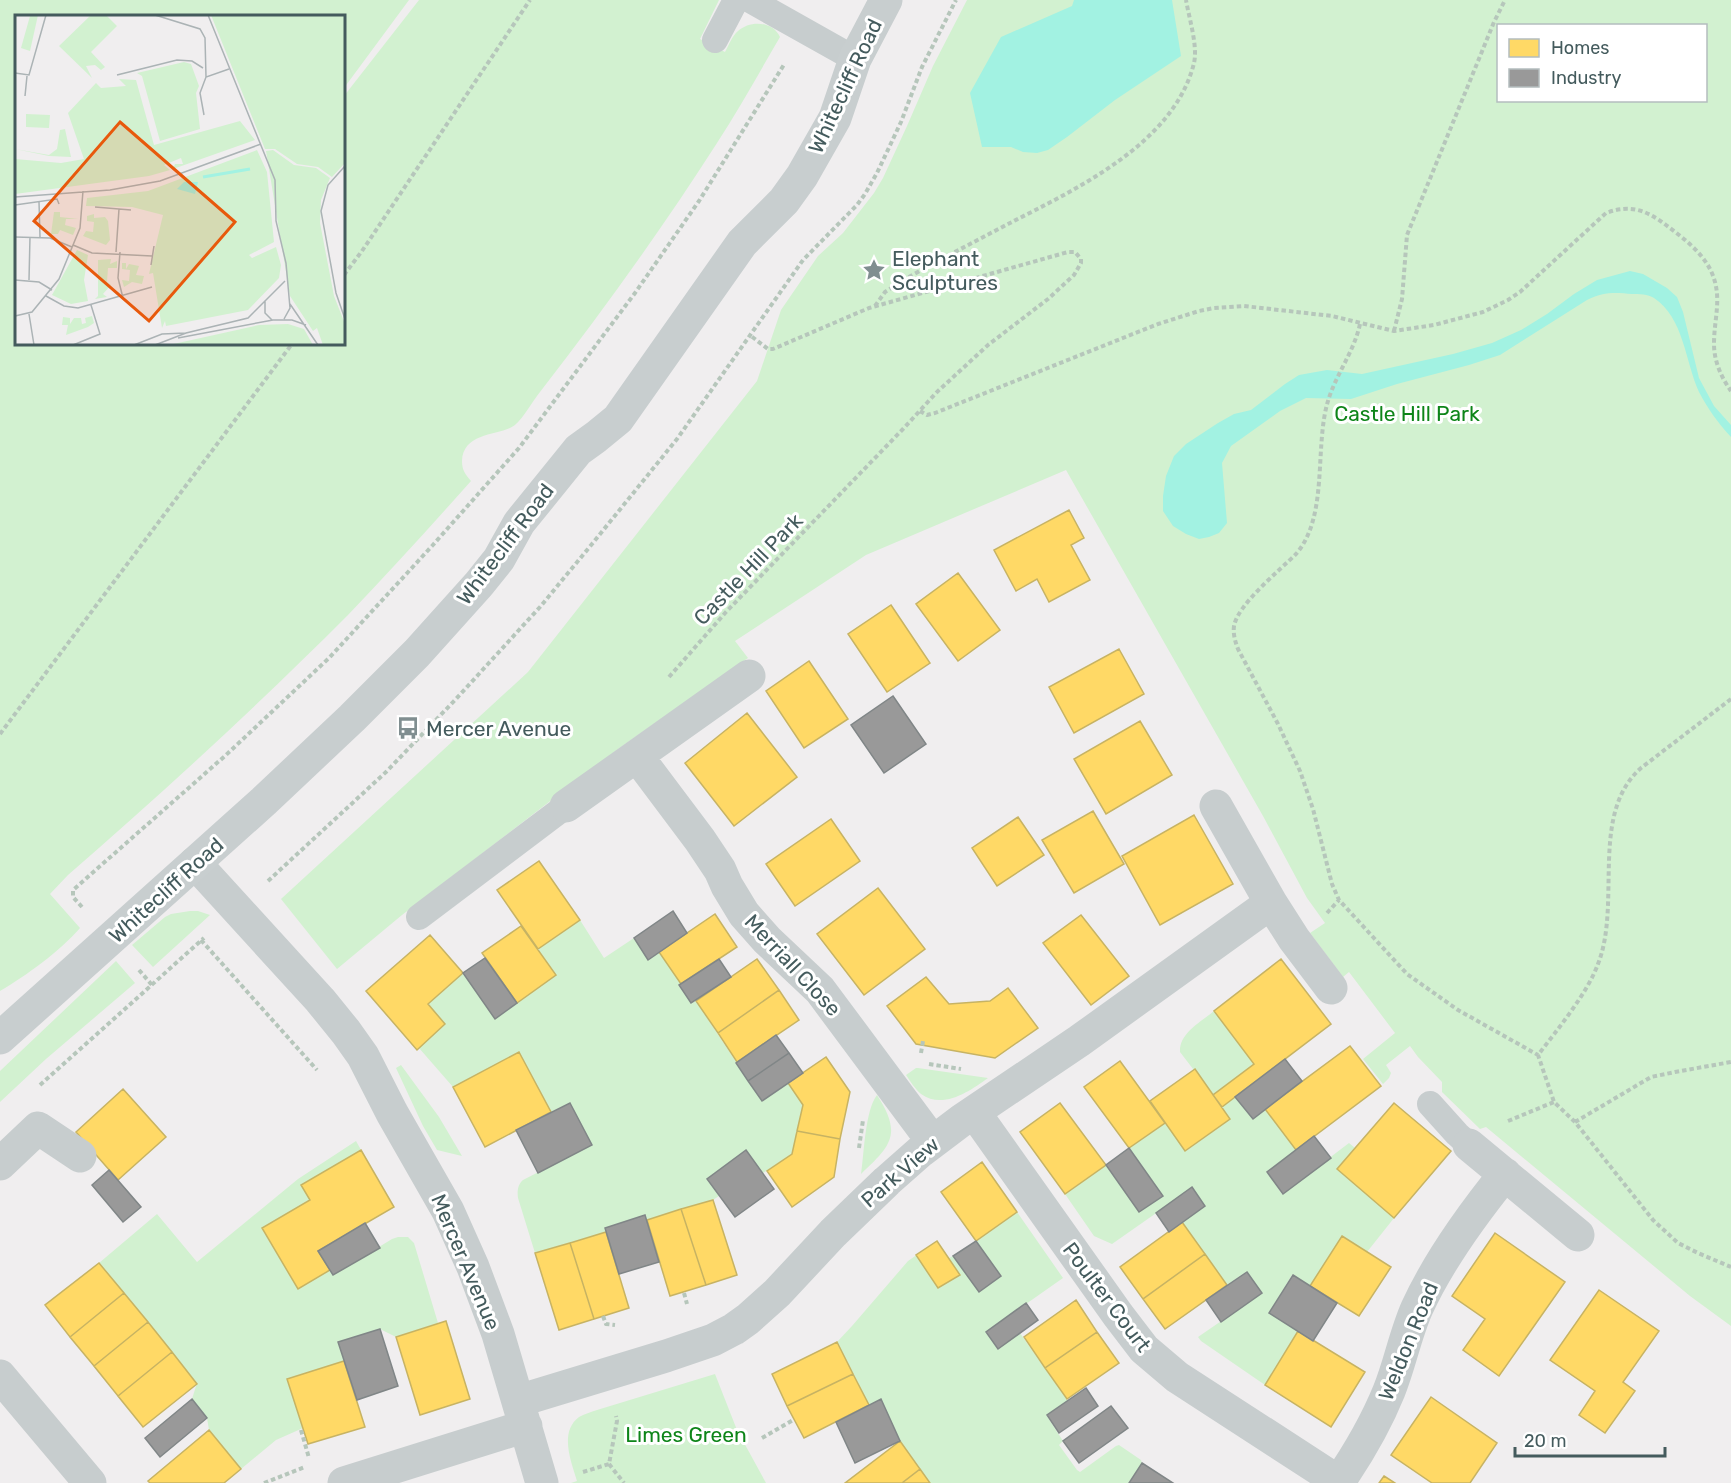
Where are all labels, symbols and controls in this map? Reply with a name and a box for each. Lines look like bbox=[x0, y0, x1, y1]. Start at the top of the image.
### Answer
inset map bbox=[15, 15, 345, 345]
street label: Whitecliff Road bbox=[803, 15, 887, 157]
legend bbox=[1497, 24, 1707, 102]
text: Homes bbox=[1551, 37, 1609, 59]
text: Industry bbox=[1551, 67, 1621, 89]
place label: Elephant Sculptures bbox=[892, 246, 998, 295]
place icon: Elephant Sculptures bbox=[861, 257, 887, 283]
park label: Castle Hill Park bbox=[1334, 401, 1480, 426]
street label: Whitecliff Road bbox=[451, 478, 559, 610]
street label: Castle Hill Park bbox=[688, 508, 808, 630]
bus stop icon: Mercer Avenue bbox=[395, 715, 421, 741]
place label: Mercer Avenue bbox=[426, 716, 571, 741]
street label: Whitecliff Road bbox=[104, 832, 228, 948]
street label: Merriall Close bbox=[740, 909, 846, 1021]
street label: Park View bbox=[856, 1131, 944, 1213]
street label: Mercer Avenue bbox=[426, 1190, 506, 1334]
street label: Poulter Court bbox=[1058, 1237, 1156, 1357]
street label: Weldon Road bbox=[1373, 1278, 1443, 1404]
scale bar bbox=[1515, 1420, 1665, 1458]
park label: Limes Green bbox=[625, 1422, 747, 1447]
text: 20 m bbox=[1524, 1430, 1566, 1452]

